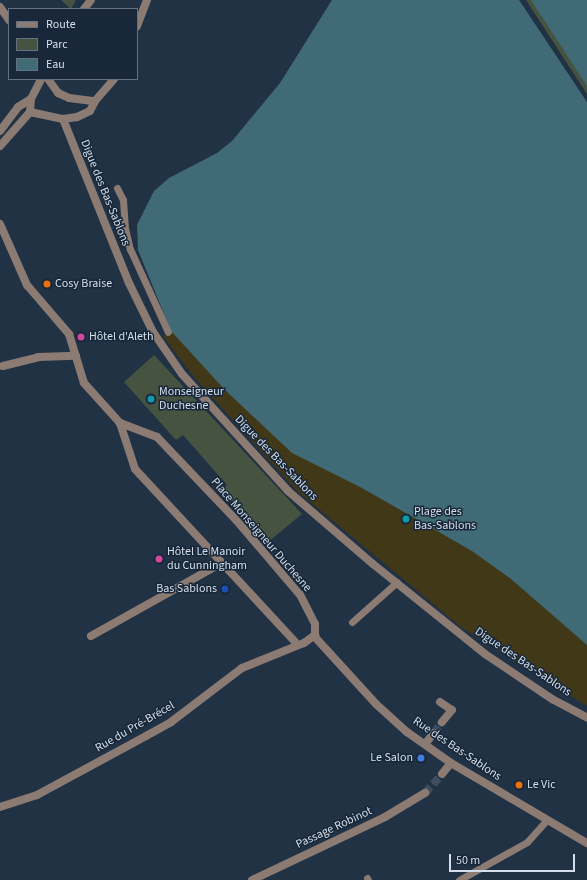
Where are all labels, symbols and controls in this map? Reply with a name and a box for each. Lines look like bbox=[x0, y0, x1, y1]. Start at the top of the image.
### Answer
legend bbox=[8, 8, 138, 80]
text: Route bbox=[46, 16, 76, 33]
text: Parc bbox=[46, 36, 68, 53]
text: Eau bbox=[46, 56, 65, 73]
street label: Digue des Bas-Sablons bbox=[77, 138, 133, 248]
place label: Cosy Braise bbox=[55, 277, 112, 291]
marker: Cosy Braise bbox=[42, 279, 52, 289]
place label: Hôtel d'Aleth bbox=[89, 330, 153, 344]
marker: Hôtel d'Aleth bbox=[76, 332, 86, 342]
place label: Monseigneur Duchesne bbox=[159, 385, 224, 413]
marker: Monseigneur Duchesne bbox=[146, 394, 156, 404]
street label: Digue des Bas-Sablons bbox=[231, 412, 321, 504]
street label: Place Monseigneur Duchesne bbox=[208, 475, 314, 595]
place label: Plage des Bas-Sablons bbox=[414, 505, 476, 533]
marker: Plage des Bas-Sablons bbox=[401, 514, 411, 524]
place label: Hôtel Le Manoir du Cunningham bbox=[167, 545, 247, 573]
marker: Hôtel Le Manoir du Cunningham bbox=[154, 554, 164, 564]
place label: Bas Sablons bbox=[156, 582, 217, 596]
marker: Bas Sablons bbox=[220, 584, 230, 594]
street label: Digue des Bas-Sablons bbox=[472, 624, 574, 700]
street label: Rue du Pré-Brécel bbox=[93, 698, 177, 756]
street label: Rue des Bas-Sablons bbox=[410, 714, 504, 784]
place label: Le Salon bbox=[370, 751, 413, 765]
marker: Le Salon bbox=[416, 753, 426, 763]
place label: Le Vic bbox=[527, 778, 556, 792]
marker: Le Vic bbox=[514, 780, 524, 790]
street label: Passage Robinot bbox=[294, 804, 374, 852]
scale bar bbox=[451, 846, 577, 872]
text: 50 m bbox=[456, 852, 480, 869]

